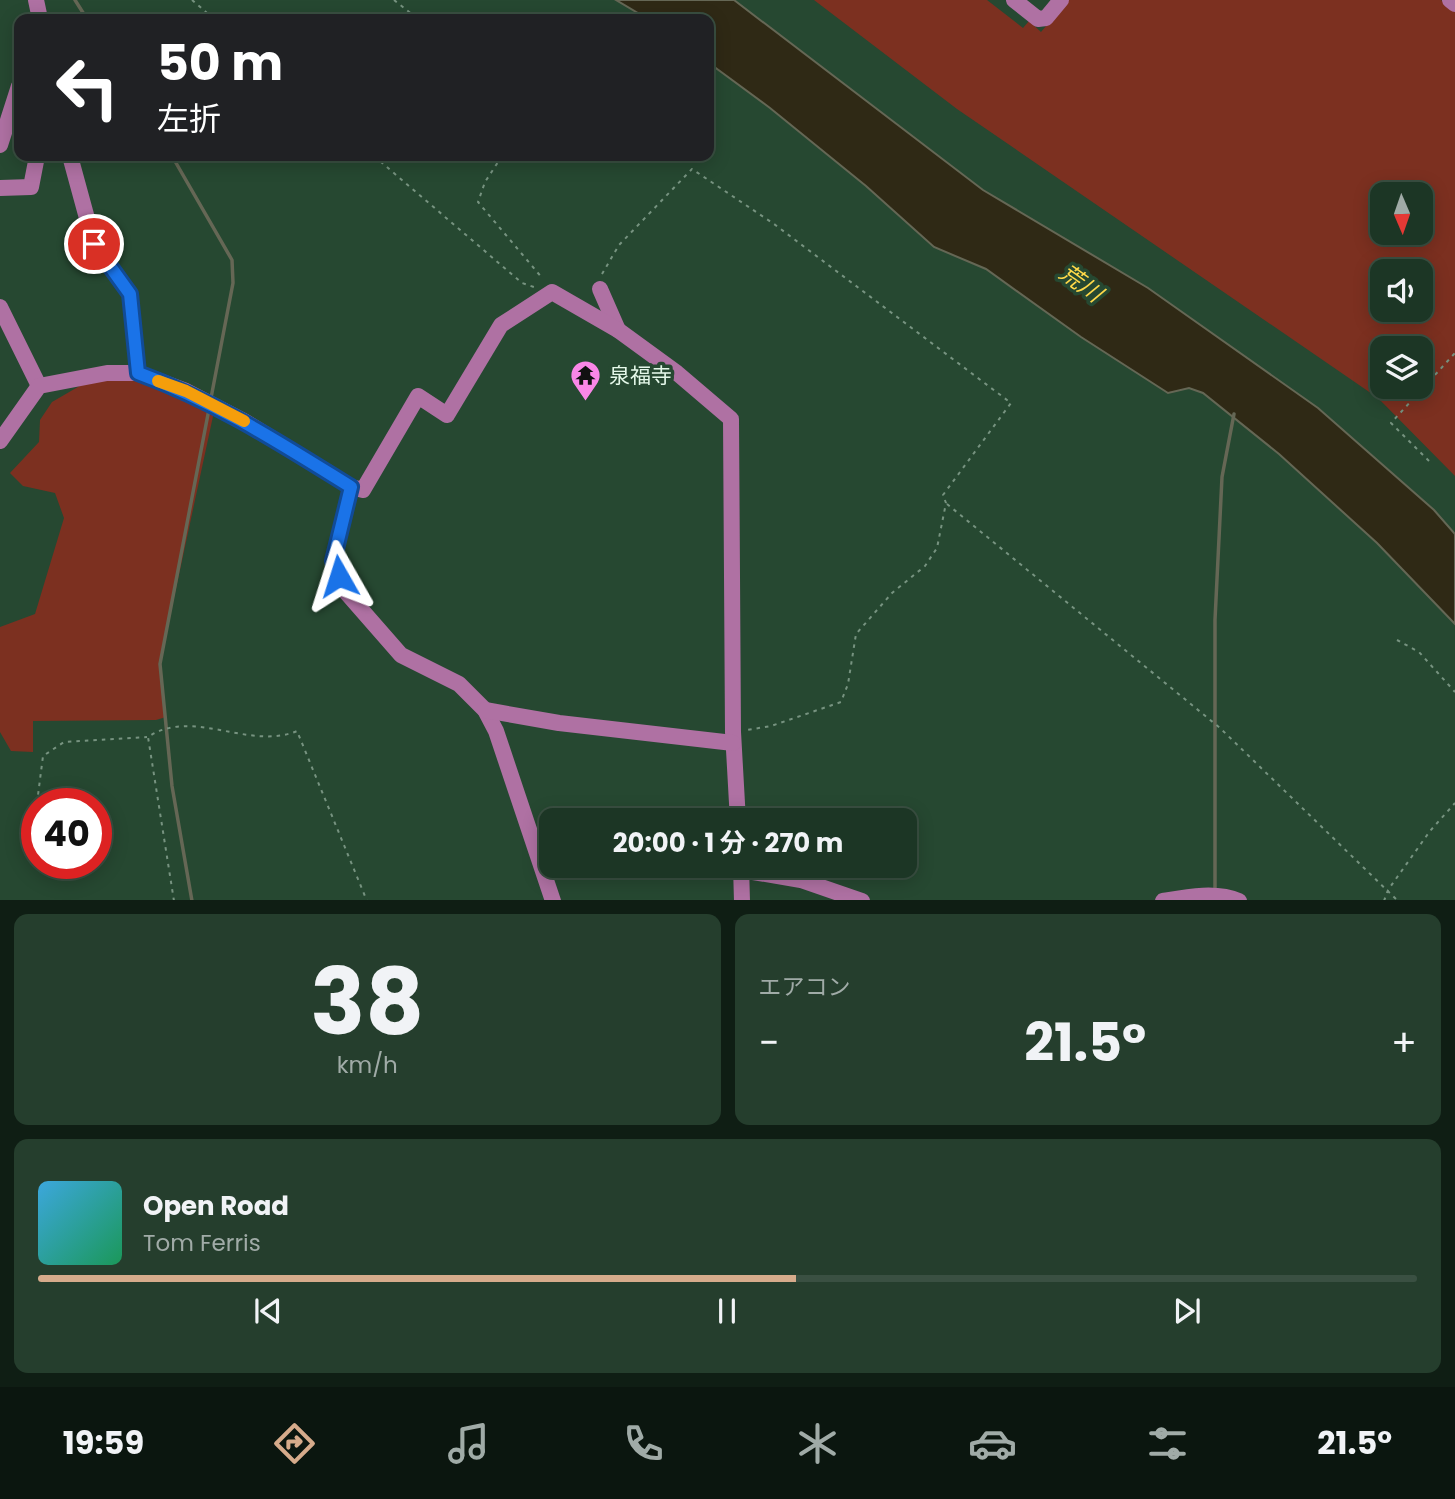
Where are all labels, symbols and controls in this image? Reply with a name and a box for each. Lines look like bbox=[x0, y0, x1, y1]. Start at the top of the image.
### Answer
text: 50 m bbox=[157, 29, 283, 97]
icon: left bbox=[42, 42, 133, 133]
text: 左折 bbox=[157, 96, 221, 141]
north arrow bbox=[1370, 182, 1433, 245]
map controls bbox=[1370, 182, 1433, 399]
pin bbox=[64, 214, 124, 274]
icon: arrive bbox=[75, 225, 113, 263]
water label: 荒川 bbox=[1053, 257, 1111, 311]
button: sound bbox=[1370, 259, 1433, 322]
button: layers bbox=[1370, 336, 1433, 399]
temple icon: 泉福寺 bbox=[569, 359, 603, 403]
place label: 泉福寺 bbox=[609, 361, 672, 390]
position arrow bbox=[302, 539, 376, 613]
speed limit sign: 40 bbox=[21, 788, 112, 879]
text: 20:00 · 1 分 · 270 m bbox=[613, 825, 843, 861]
text: 38 bbox=[310, 938, 424, 1066]
text: エアコン bbox=[759, 971, 851, 1003]
text: 21.5° bbox=[1024, 1006, 1146, 1079]
text: − bbox=[759, 1016, 779, 1069]
text: + bbox=[1391, 1016, 1417, 1069]
text: km/h bbox=[337, 1049, 398, 1081]
text: Open Road bbox=[143, 1188, 289, 1224]
text: Tom Ferris bbox=[143, 1227, 261, 1259]
icon: previous bbox=[249, 1292, 287, 1330]
icon: pause bbox=[708, 1292, 746, 1330]
icon: next bbox=[1168, 1292, 1206, 1330]
icon: directions bbox=[270, 1419, 319, 1468]
icon: music bbox=[444, 1419, 493, 1468]
icon: phone bbox=[619, 1419, 668, 1468]
icon: climate bbox=[793, 1419, 842, 1468]
icon: car bbox=[968, 1419, 1017, 1468]
icon: filters bbox=[1143, 1419, 1192, 1468]
text: 19:59 bbox=[63, 1420, 144, 1465]
text: 21.5° bbox=[1317, 1420, 1392, 1465]

